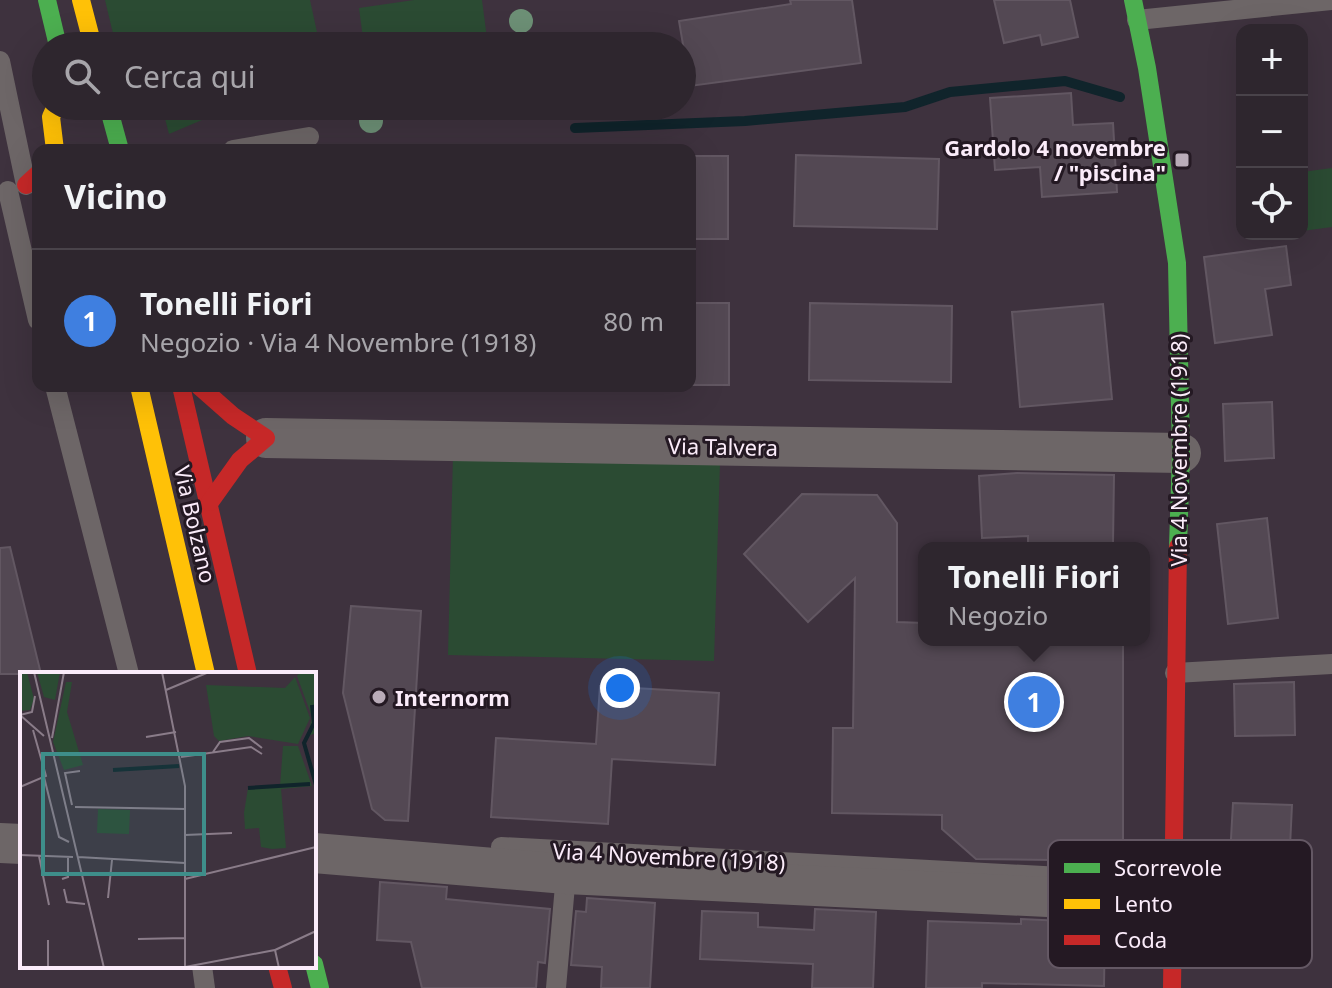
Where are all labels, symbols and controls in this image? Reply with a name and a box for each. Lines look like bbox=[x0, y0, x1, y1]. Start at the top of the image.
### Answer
map controls bbox=[1236, 24, 1308, 240]
button: + bbox=[1236, 24, 1308, 96]
search box bbox=[32, 32, 696, 120]
icon: search bbox=[60, 54, 104, 98]
text: Cerca qui bbox=[124, 56, 255, 97]
button: − bbox=[1236, 96, 1308, 168]
place label: Gardolo 4 novembre / "piscina" bbox=[944, 132, 1166, 187]
marker: Gardolo 4 novembre / "piscina" bbox=[1173, 151, 1191, 169]
button: locate bbox=[1236, 168, 1308, 240]
text: Vicino bbox=[64, 173, 167, 219]
text: Tonelli Fiori bbox=[140, 283, 313, 324]
text: 1 bbox=[83, 303, 97, 339]
text: 80 m bbox=[603, 303, 664, 339]
text: Negozio · Via 4 Novembre (1918) bbox=[140, 324, 536, 360]
street label: Via 4 Novembre (1918) bbox=[1163, 334, 1193, 566]
street label: Via Talvera bbox=[668, 430, 778, 462]
street label: Via Bolzano bbox=[168, 462, 224, 586]
popup bbox=[918, 542, 1150, 646]
text: Tonelli Fiori bbox=[948, 556, 1120, 597]
text: Negozio bbox=[948, 597, 1048, 633]
your location bbox=[600, 668, 640, 708]
inset map bbox=[20, 672, 316, 968]
pin: 1 bbox=[1008, 672, 1060, 732]
place label: Internorm bbox=[395, 682, 510, 712]
marker: Internorm bbox=[370, 688, 388, 706]
street label: Via 4 Novembre (1918) bbox=[552, 835, 786, 877]
legend bbox=[1048, 840, 1312, 968]
text: Scorrevole bbox=[1114, 852, 1222, 882]
text: Lento bbox=[1114, 888, 1173, 918]
text: Coda bbox=[1114, 924, 1167, 954]

